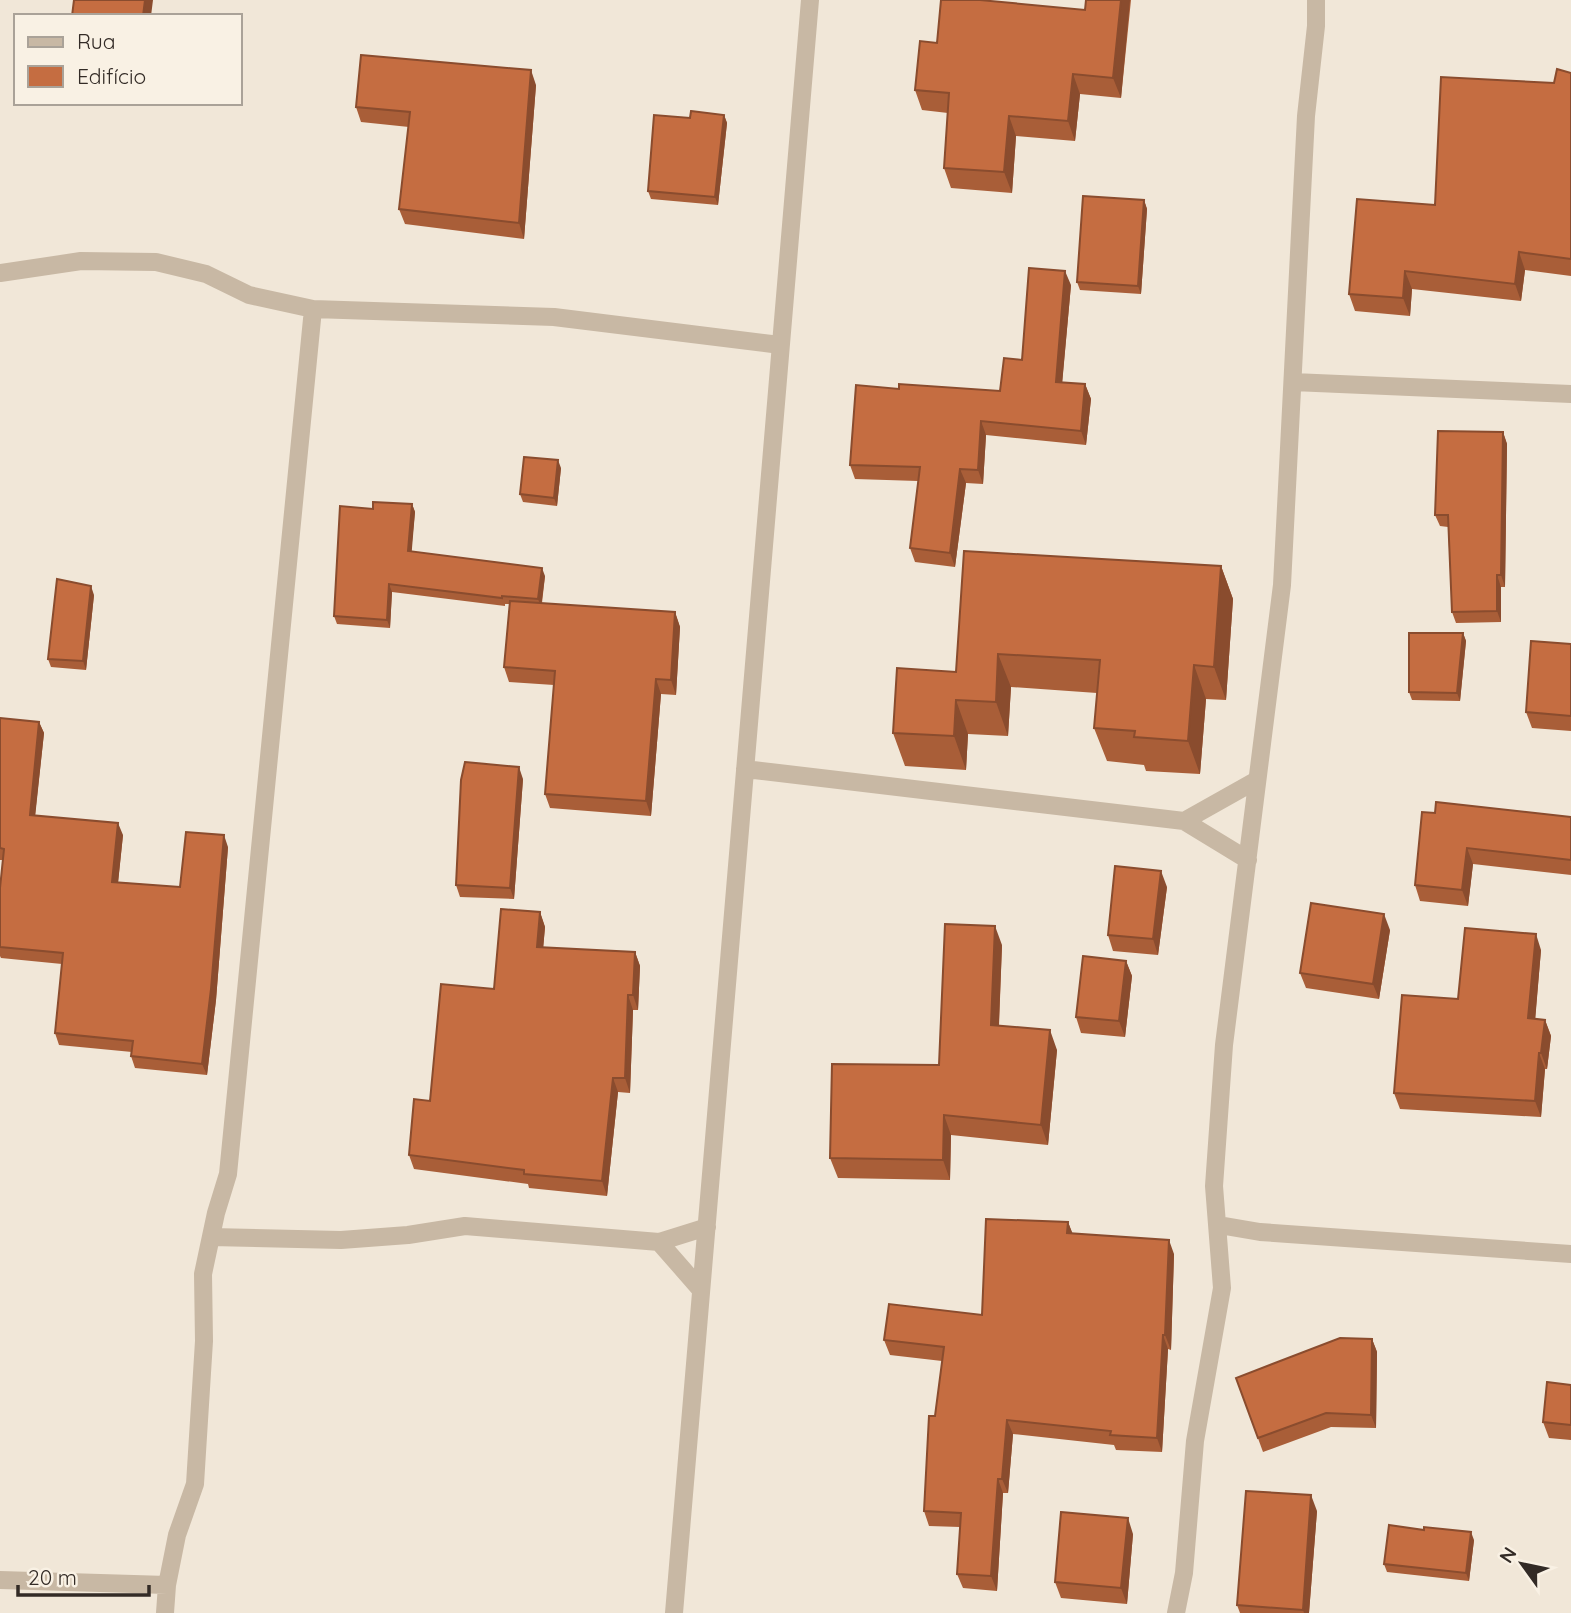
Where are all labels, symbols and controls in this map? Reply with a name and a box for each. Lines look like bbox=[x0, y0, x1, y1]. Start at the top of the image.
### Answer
legend bbox=[14, 14, 242, 105]
text: Rua bbox=[77, 28, 116, 54]
text: Edifício bbox=[77, 63, 146, 89]
north arrow bbox=[1487, 1529, 1557, 1599]
text: N bbox=[1494, 1542, 1522, 1567]
scale bar bbox=[18, 1554, 149, 1598]
text: 20 m bbox=[28, 1564, 77, 1590]

